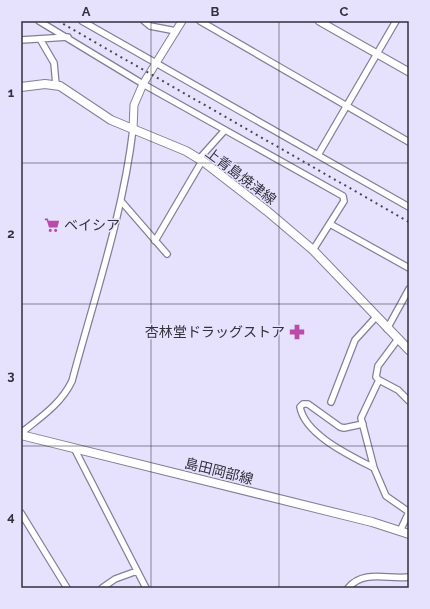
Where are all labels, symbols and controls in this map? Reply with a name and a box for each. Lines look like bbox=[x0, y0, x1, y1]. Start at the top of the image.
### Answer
text: A bbox=[82, 4, 91, 19]
text: B bbox=[211, 4, 220, 19]
text: C bbox=[340, 4, 349, 19]
text: 1 bbox=[8, 85, 15, 100]
street label: 上青島焼津線 bbox=[203, 144, 279, 208]
supermarket icon: ベイシア bbox=[43, 216, 61, 234]
place label: ベイシア bbox=[64, 217, 120, 233]
text: 2 bbox=[7, 226, 15, 241]
pharmacy icon: 杏林堂ドラッグストア bbox=[288, 323, 306, 341]
place label: 杏林堂ドラッグストア bbox=[145, 324, 285, 340]
text: 3 bbox=[7, 368, 15, 383]
street label: 島田岡部線 bbox=[183, 455, 255, 487]
text: 4 bbox=[7, 509, 15, 524]

